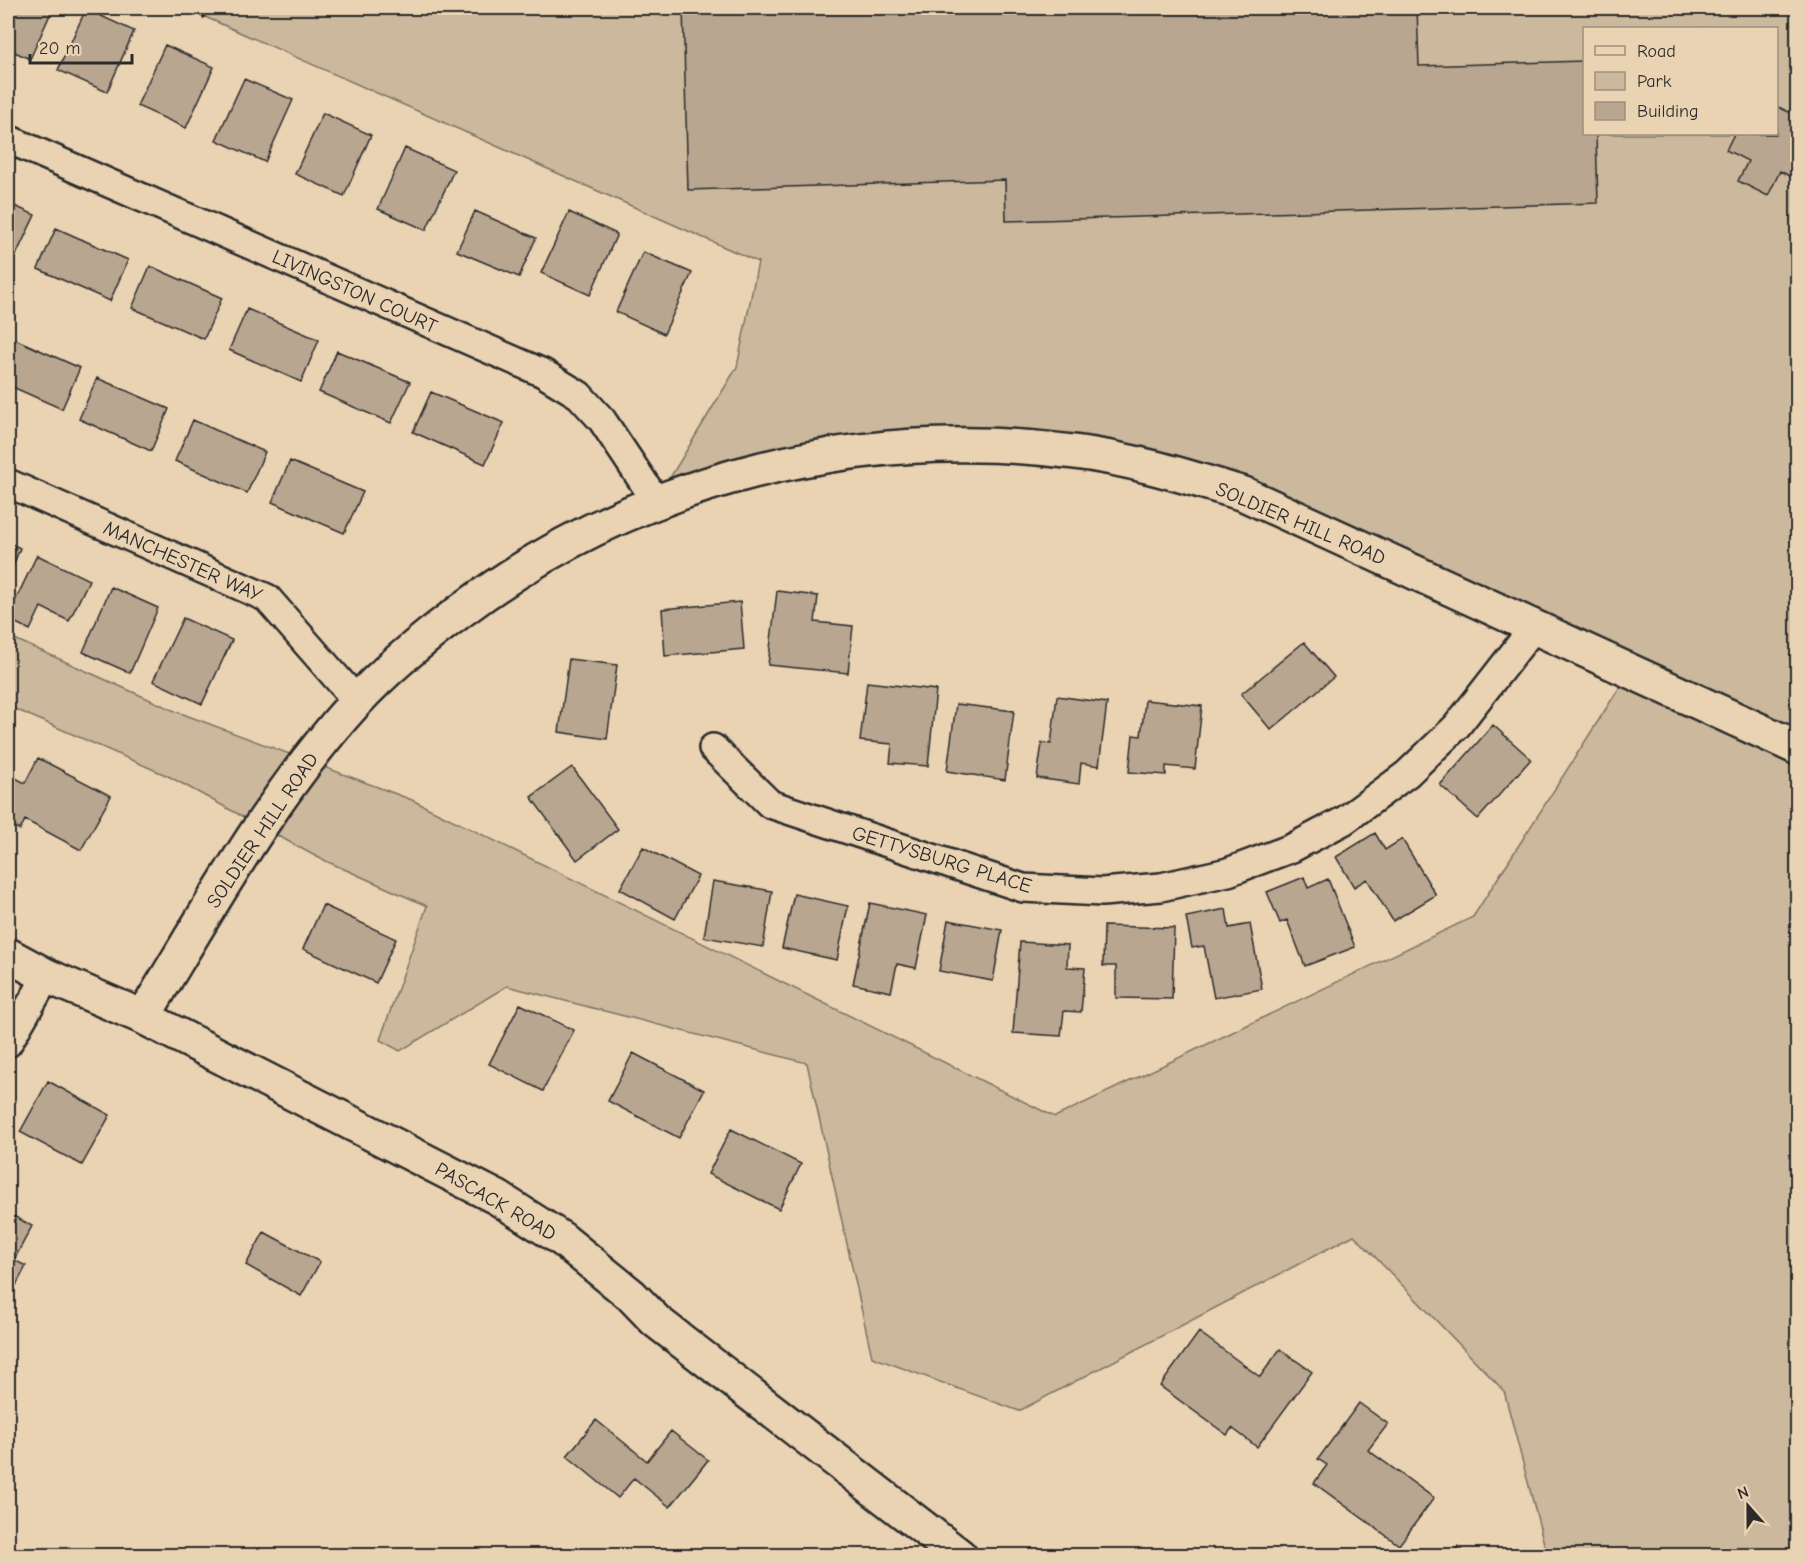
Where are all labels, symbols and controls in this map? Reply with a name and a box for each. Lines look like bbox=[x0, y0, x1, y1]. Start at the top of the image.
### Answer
scale bar bbox=[30, 27, 132, 65]
legend bbox=[1583, 27, 1778, 135]
text: 20 m bbox=[39, 38, 80, 59]
text: Road bbox=[1637, 41, 1676, 62]
text: Park bbox=[1637, 71, 1672, 92]
text: Building bbox=[1637, 101, 1699, 122]
street label: LIVINGSTON COURT bbox=[269, 245, 441, 338]
street label: SOLDIER HILL ROAD bbox=[1212, 477, 1389, 570]
street label: MANCHESTER WAY bbox=[100, 516, 266, 607]
street label: SOLDIER HILL ROAD bbox=[202, 748, 323, 912]
street label: GETTYSBURG PLACE bbox=[849, 821, 1035, 898]
street label: PASCACK ROAD bbox=[431, 1157, 560, 1245]
north arrow bbox=[1718, 1476, 1778, 1536]
text: N bbox=[1735, 1483, 1751, 1503]

